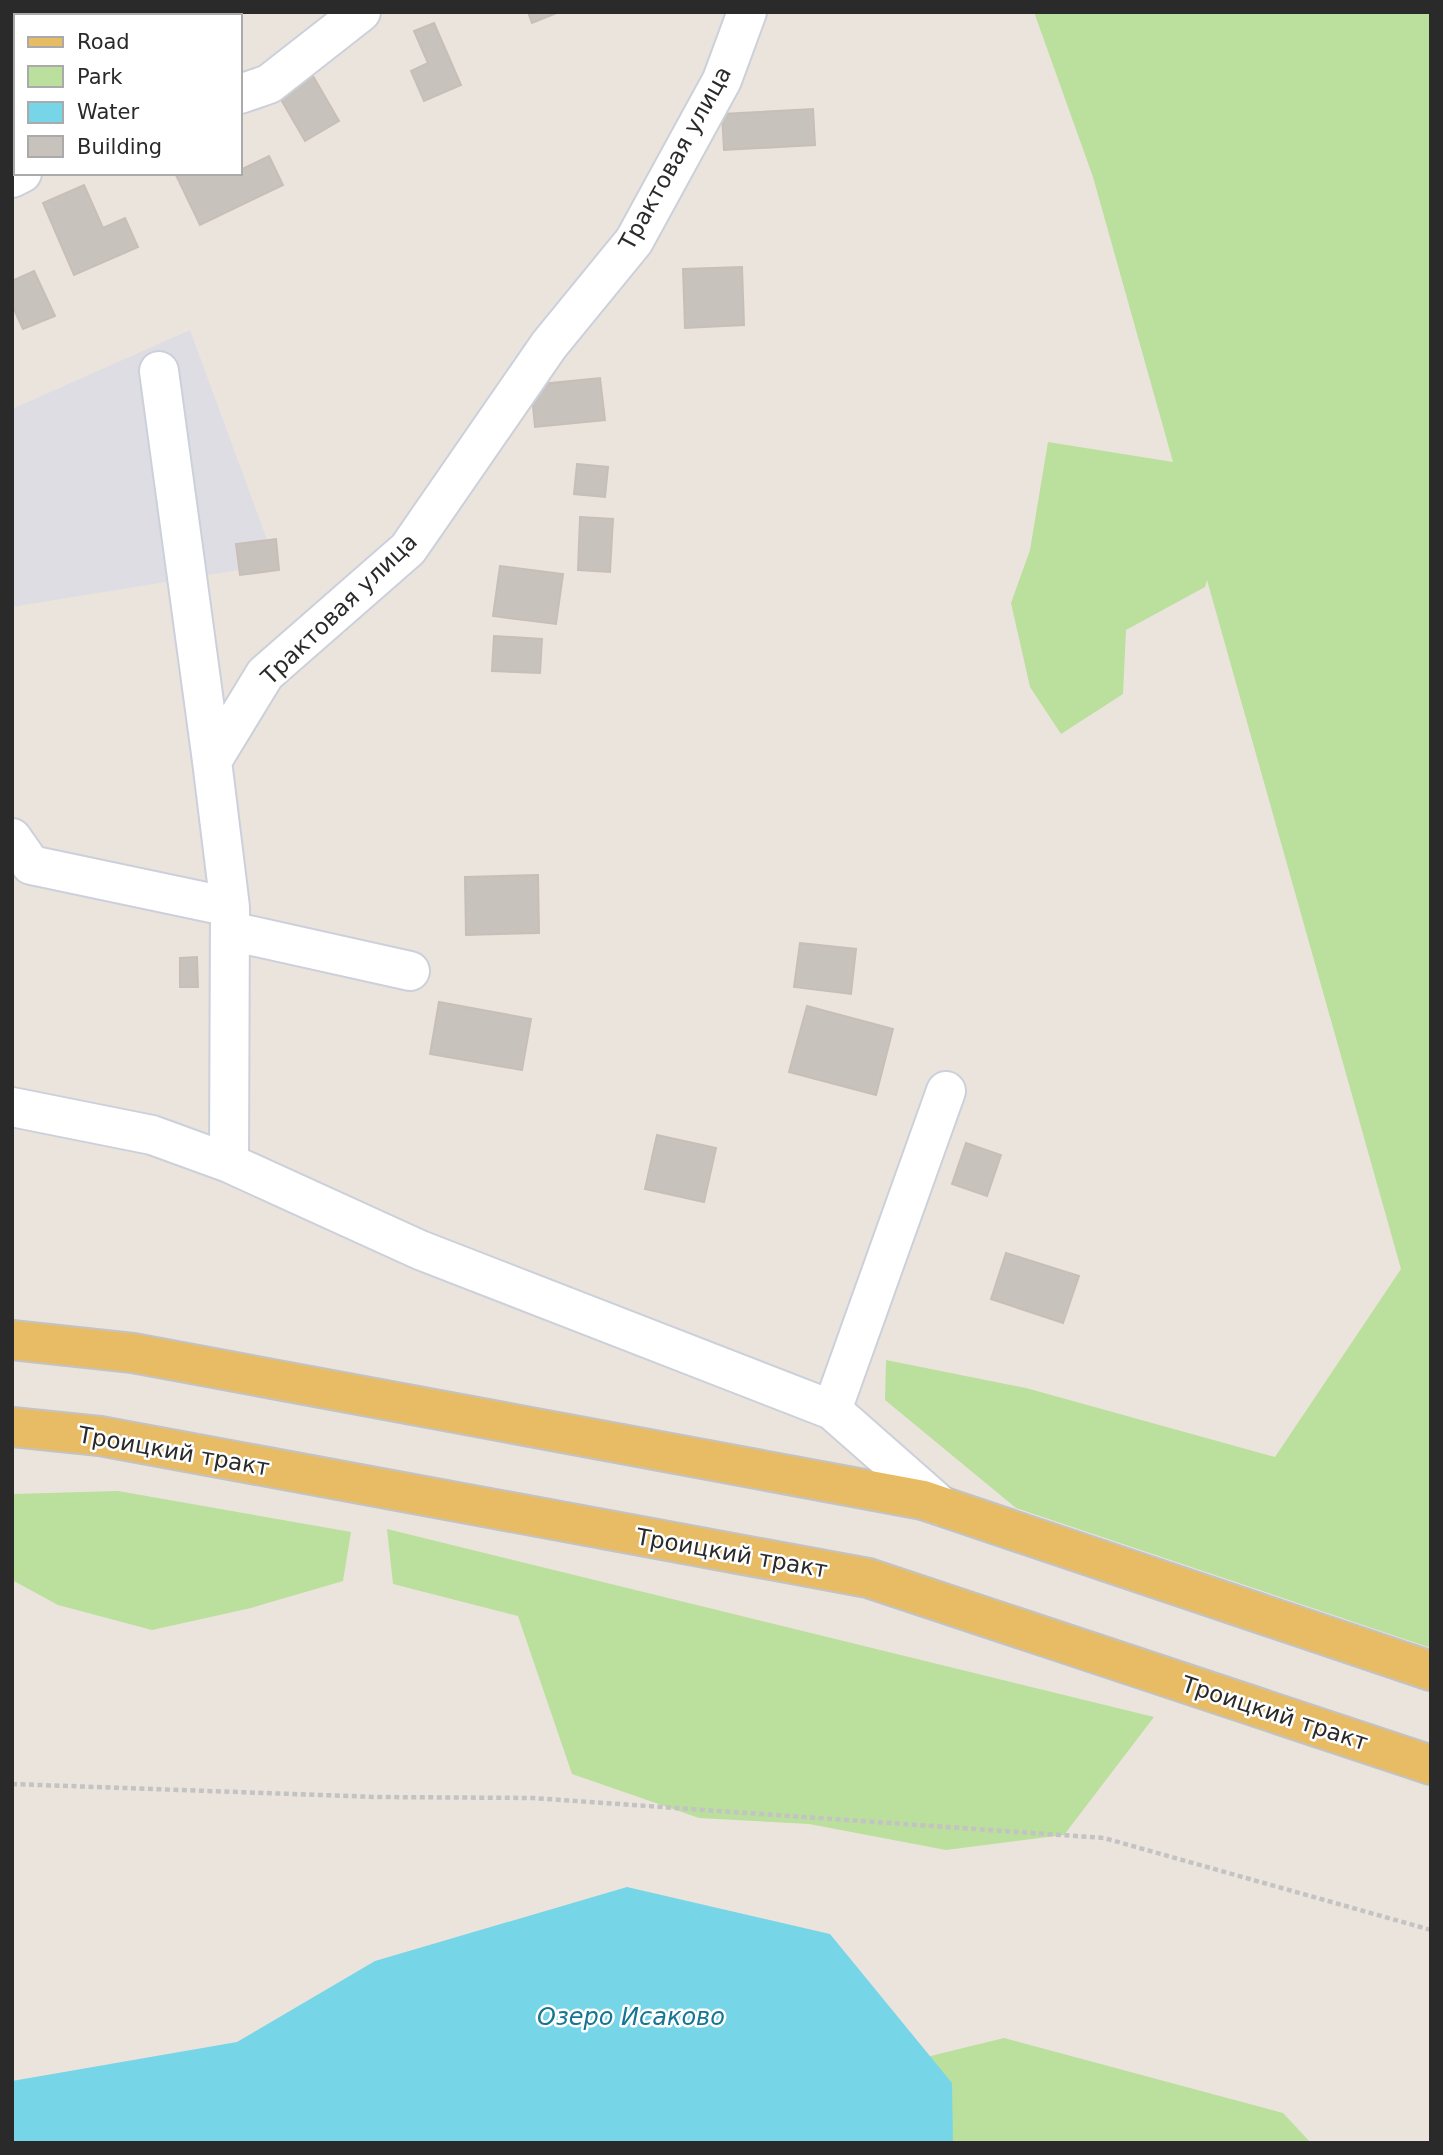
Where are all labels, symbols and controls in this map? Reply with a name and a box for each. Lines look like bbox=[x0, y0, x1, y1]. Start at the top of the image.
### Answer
legend bbox=[14, 14, 242, 175]
text: Road bbox=[77, 30, 130, 54]
street label: Трактовая улица bbox=[613, 62, 736, 255]
text: Park bbox=[77, 65, 123, 89]
text: Water bbox=[77, 100, 139, 124]
text: Building bbox=[77, 135, 162, 159]
street label: Трактовая улица bbox=[255, 528, 422, 691]
street label: Троицкий тракт bbox=[75, 1421, 272, 1481]
street label: Троицкий тракт bbox=[633, 1523, 830, 1583]
street label: Троицкий тракт bbox=[1178, 1670, 1371, 1755]
water label: Озеро Исаково bbox=[537, 2003, 725, 2031]

